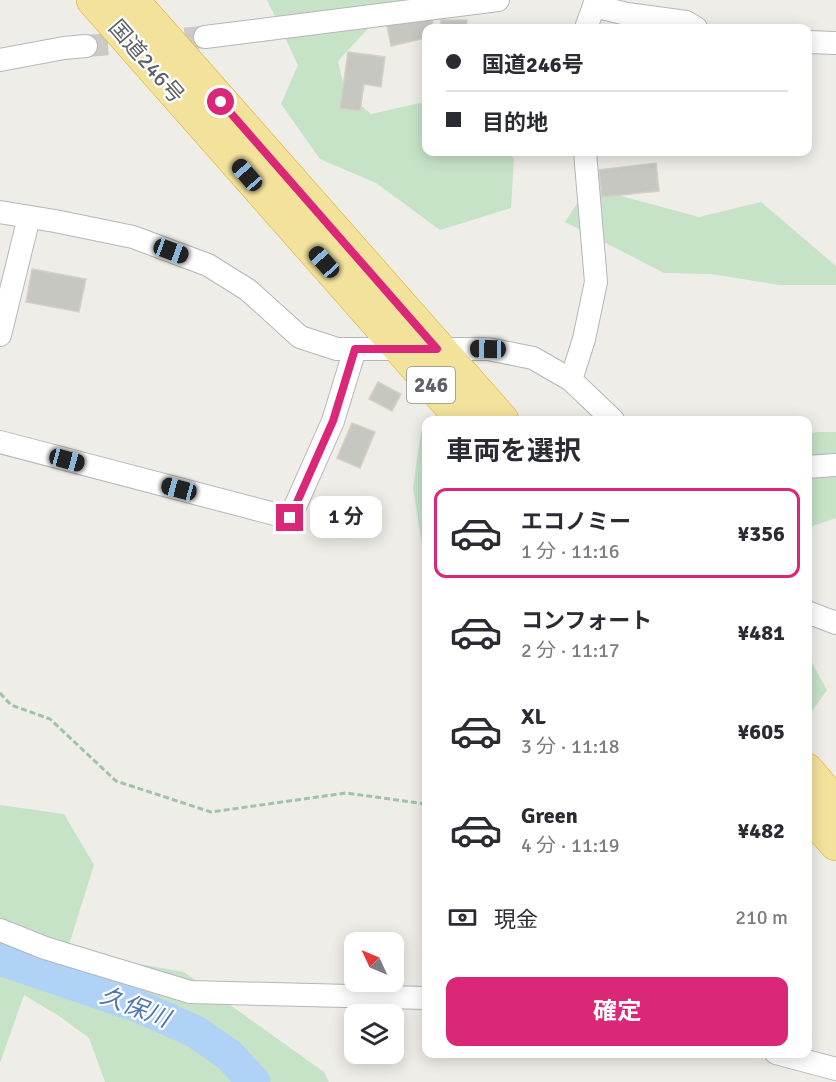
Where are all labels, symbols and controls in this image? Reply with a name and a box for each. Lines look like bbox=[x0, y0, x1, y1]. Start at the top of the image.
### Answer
street label: 国道246号 bbox=[103, 14, 190, 109]
text: 国道246号 bbox=[482, 51, 584, 78]
route start bbox=[207, 88, 234, 115]
text: 目的地 bbox=[482, 109, 548, 136]
car bbox=[228, 156, 266, 194]
car bbox=[151, 236, 191, 266]
car bbox=[305, 243, 343, 281]
car bbox=[470, 340, 506, 358]
road number: 246 bbox=[407, 367, 455, 403]
text: 車両を選択 bbox=[446, 435, 581, 468]
car bbox=[47, 447, 87, 473]
car bbox=[159, 476, 199, 502]
callout: 1 分 bbox=[311, 497, 383, 539]
route end bbox=[276, 504, 303, 531]
text: 1 分 bbox=[328, 504, 364, 529]
icon: car bbox=[449, 506, 503, 560]
text: エコノミー bbox=[521, 508, 631, 535]
text: ¥356 bbox=[737, 520, 785, 547]
text: 1 分 · 11:16 bbox=[521, 539, 620, 564]
icon: car bbox=[449, 605, 503, 659]
text: コンフォート bbox=[521, 607, 652, 634]
text: ¥481 bbox=[737, 619, 785, 646]
text: 2 分 · 11:17 bbox=[521, 638, 620, 663]
text: XL bbox=[521, 703, 546, 730]
icon: car bbox=[449, 704, 503, 758]
text: ¥605 bbox=[737, 718, 785, 745]
text: 3 分 · 11:18 bbox=[521, 734, 620, 759]
text: Green bbox=[521, 802, 578, 829]
icon: car bbox=[449, 803, 503, 857]
text: ¥482 bbox=[737, 817, 785, 844]
text: 4 分 · 11:19 bbox=[521, 833, 620, 858]
icon: cash bbox=[446, 901, 479, 934]
text: 210 m bbox=[735, 905, 788, 930]
text: 現金 bbox=[494, 906, 538, 933]
north arrow bbox=[344, 932, 404, 992]
map controls bbox=[344, 932, 404, 1064]
button: 確定 bbox=[446, 977, 788, 1046]
water label: 久保川 bbox=[96, 980, 177, 1035]
button: layers bbox=[344, 1004, 404, 1064]

